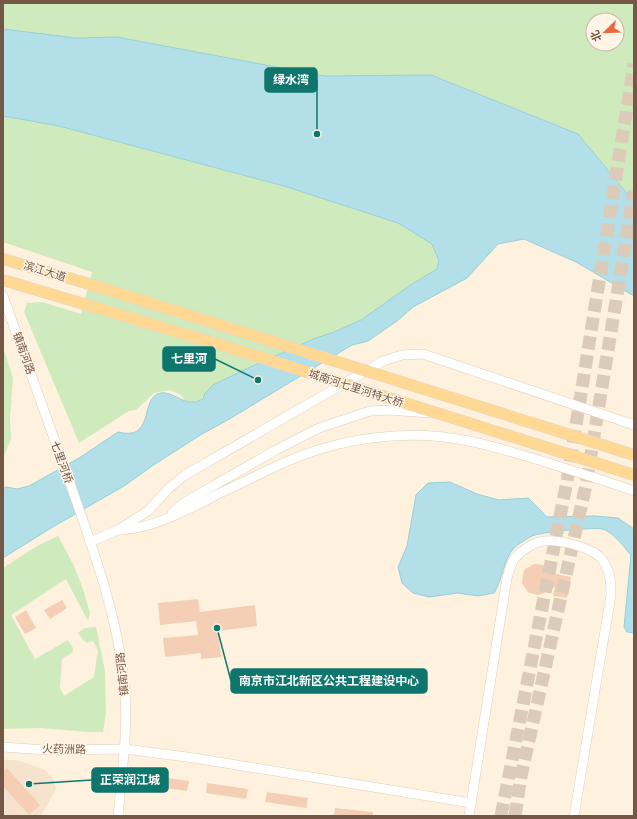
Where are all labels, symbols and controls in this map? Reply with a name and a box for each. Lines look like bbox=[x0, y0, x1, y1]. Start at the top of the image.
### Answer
north arrow bbox=[585, 12, 625, 52]
text: 北 bbox=[587, 29, 603, 44]
callout: 绿水湾 bbox=[265, 68, 317, 92]
text: 绿水湾 bbox=[273, 72, 309, 87]
street label: 滨江大道 bbox=[22, 258, 68, 283]
street label: 镇南河路 bbox=[11, 330, 38, 376]
callout: 七里河 bbox=[163, 347, 215, 371]
text: 七里河 bbox=[171, 351, 207, 366]
street label: 城南河七里河特大桥 bbox=[307, 366, 405, 409]
street label: 七里河桥 bbox=[49, 439, 76, 485]
street label: 镇南河路 bbox=[113, 651, 130, 697]
callout: 南京市江北新区公共工程建设中心 bbox=[231, 669, 427, 693]
text: 南京市江北新区公共工程建设中心 bbox=[239, 673, 419, 688]
street label: 火药洲路 bbox=[42, 742, 86, 755]
callout: 正荣润江城 bbox=[92, 768, 168, 792]
text: 正荣润江城 bbox=[100, 772, 160, 787]

